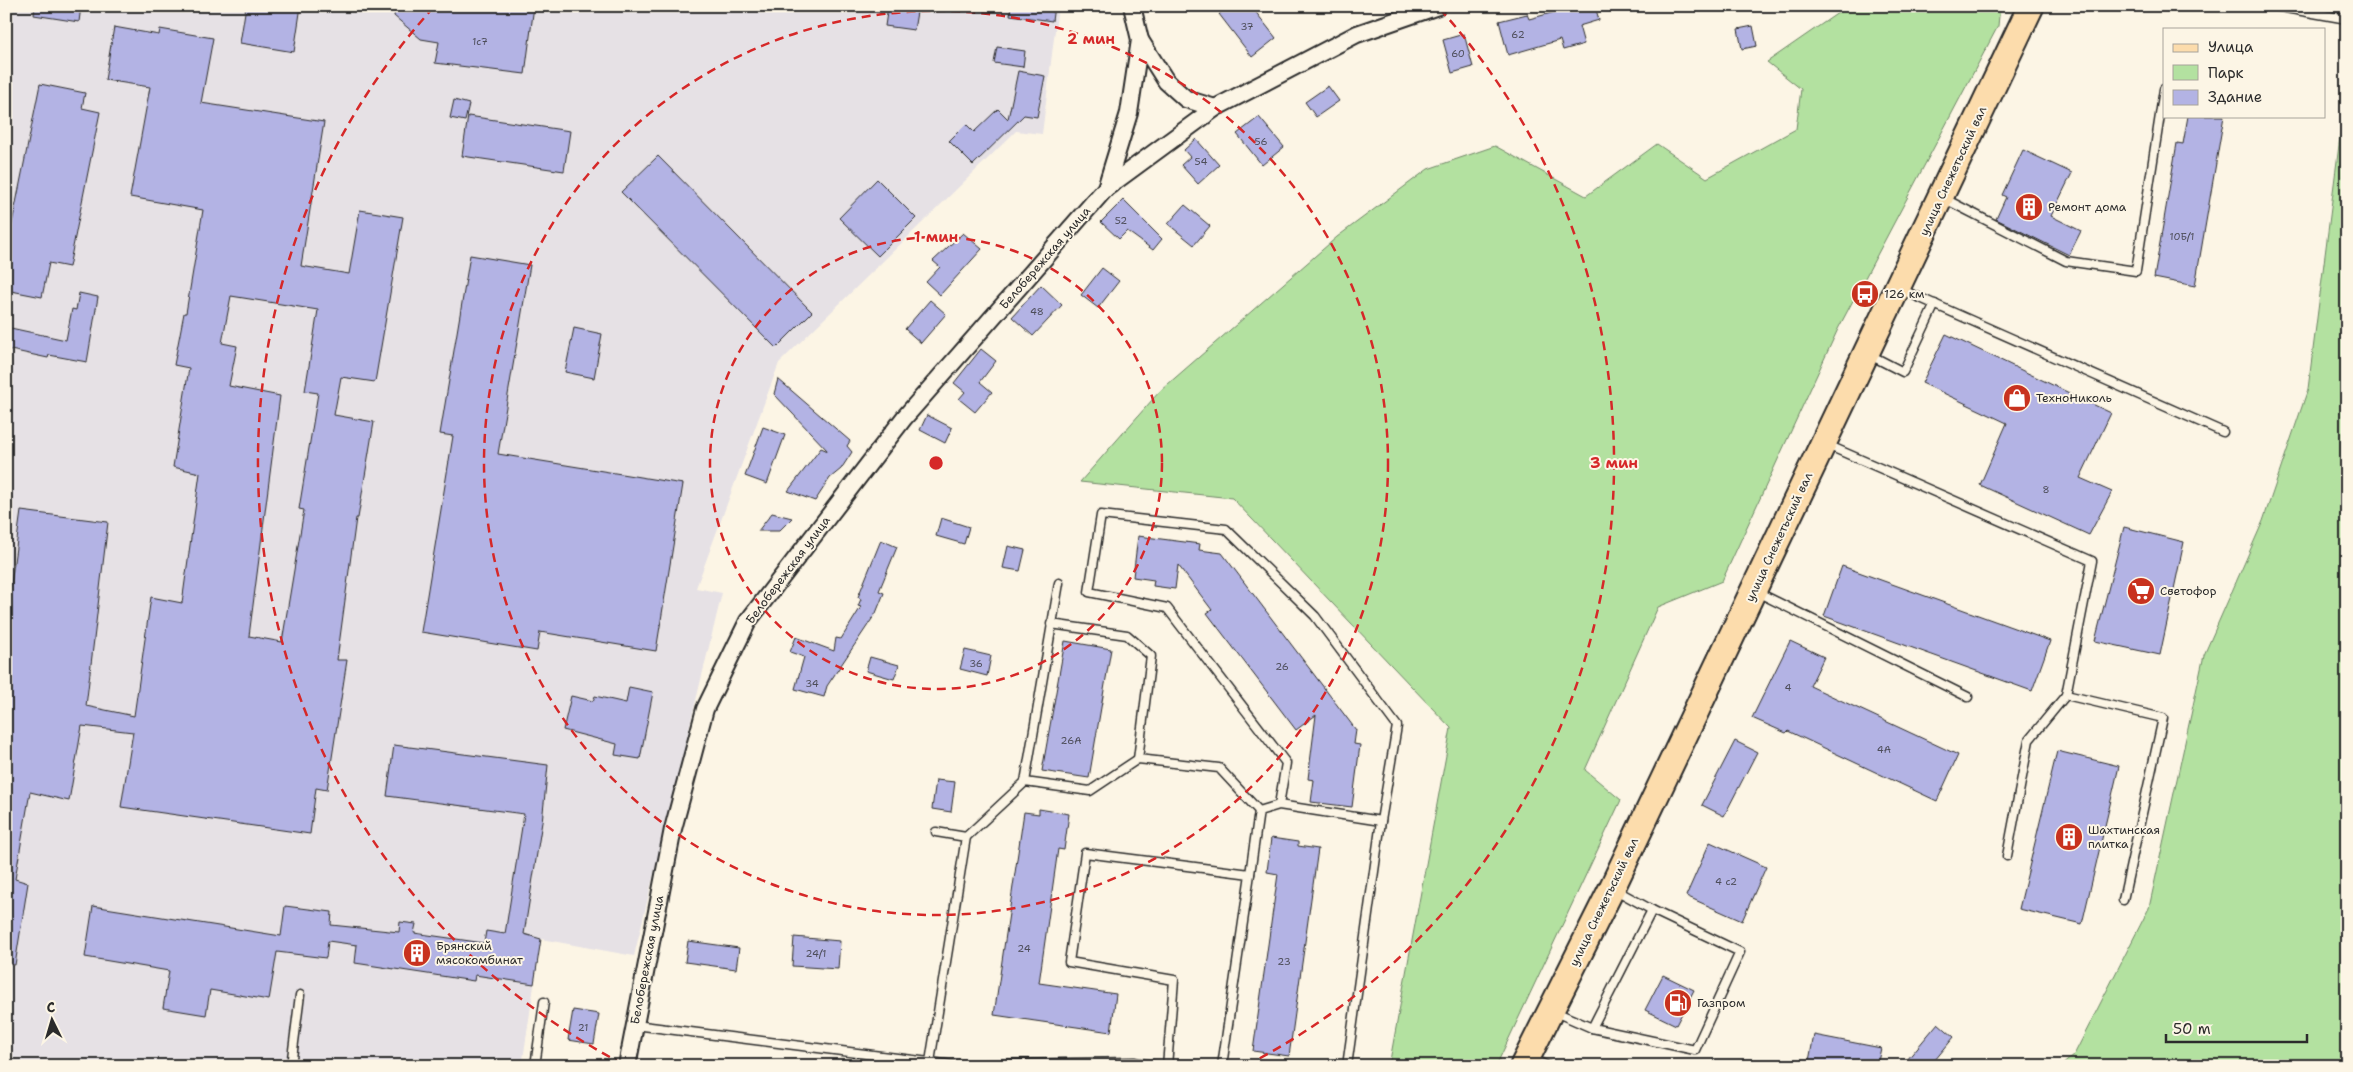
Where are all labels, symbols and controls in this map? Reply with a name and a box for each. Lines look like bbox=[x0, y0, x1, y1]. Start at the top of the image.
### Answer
house number: 37 bbox=[1240, 20, 1254, 33]
house number: 62 bbox=[1511, 28, 1525, 41]
legend bbox=[2163, 28, 2326, 118]
text: 2 мин bbox=[1067, 29, 1115, 49]
house number: 1с7 bbox=[472, 35, 488, 48]
text: Улица bbox=[2208, 37, 2254, 57]
house number: 60 bbox=[1451, 47, 1465, 60]
text: Парк bbox=[2208, 63, 2244, 83]
text: Здание bbox=[2208, 87, 2262, 107]
street label: улица Снежетьский вал bbox=[1916, 103, 1990, 238]
house number: 56 bbox=[1255, 135, 1267, 148]
house number: 54 bbox=[1195, 155, 1207, 168]
building icon: Ремонт дома bbox=[2014, 192, 2044, 222]
place label: Ремонт дома bbox=[2048, 199, 2127, 215]
street label: Белобережская улица bbox=[996, 203, 1094, 313]
house number: 52 bbox=[1115, 214, 1127, 227]
text: 1 мин bbox=[914, 227, 958, 247]
house number: 10Б/1 bbox=[2170, 230, 2195, 243]
bus stop icon: 126 км bbox=[1850, 279, 1880, 309]
place label: 126 км bbox=[1884, 286, 1924, 302]
house number: 48 bbox=[1030, 305, 1044, 318]
shop icon: ТехноНиколь bbox=[2002, 383, 2032, 413]
place label: ТехноНиколь bbox=[2036, 390, 2112, 406]
text: 3 мин bbox=[1590, 453, 1638, 473]
centre of rings bbox=[927, 454, 945, 472]
street label: улица Снежетьский вал bbox=[1742, 469, 1816, 604]
house number: 8 bbox=[2043, 483, 2050, 496]
street label: Белобережская улица bbox=[742, 512, 834, 627]
supermarket icon: Светофор bbox=[2126, 576, 2156, 606]
place label: Светофор bbox=[2160, 583, 2217, 599]
house number: 36 bbox=[969, 657, 983, 670]
house number: 26 bbox=[1275, 660, 1289, 673]
house number: 34 bbox=[805, 677, 819, 690]
house number: 4 bbox=[1785, 681, 1792, 694]
house number: 26А bbox=[1061, 734, 1081, 747]
house number: 4А bbox=[1877, 743, 1891, 756]
building icon: Шахтинская плитка bbox=[2054, 822, 2084, 852]
place label: Шахтинская плитка bbox=[2088, 822, 2160, 852]
street label: улица Снежетьский вал bbox=[1566, 835, 1642, 969]
house number: 4 с2 bbox=[1715, 875, 1737, 888]
street label: Белобережская улица bbox=[627, 894, 667, 1026]
building icon: Брянский мясокомбинат bbox=[402, 938, 432, 968]
place label: Брянский мясокомбинат bbox=[436, 938, 524, 968]
house number: 24 bbox=[1017, 942, 1031, 955]
house number: 24/1 bbox=[806, 947, 826, 960]
house number: 23 bbox=[1277, 955, 1291, 968]
fuel station icon: Газпром bbox=[1663, 988, 1693, 1018]
north arrow bbox=[28, 994, 78, 1044]
place label: Газпром bbox=[1697, 995, 1745, 1011]
text: С bbox=[46, 998, 56, 1016]
scale bar bbox=[2166, 1012, 2307, 1044]
text: 50 m bbox=[2173, 1019, 2211, 1039]
house number: 21 bbox=[578, 1021, 588, 1034]

